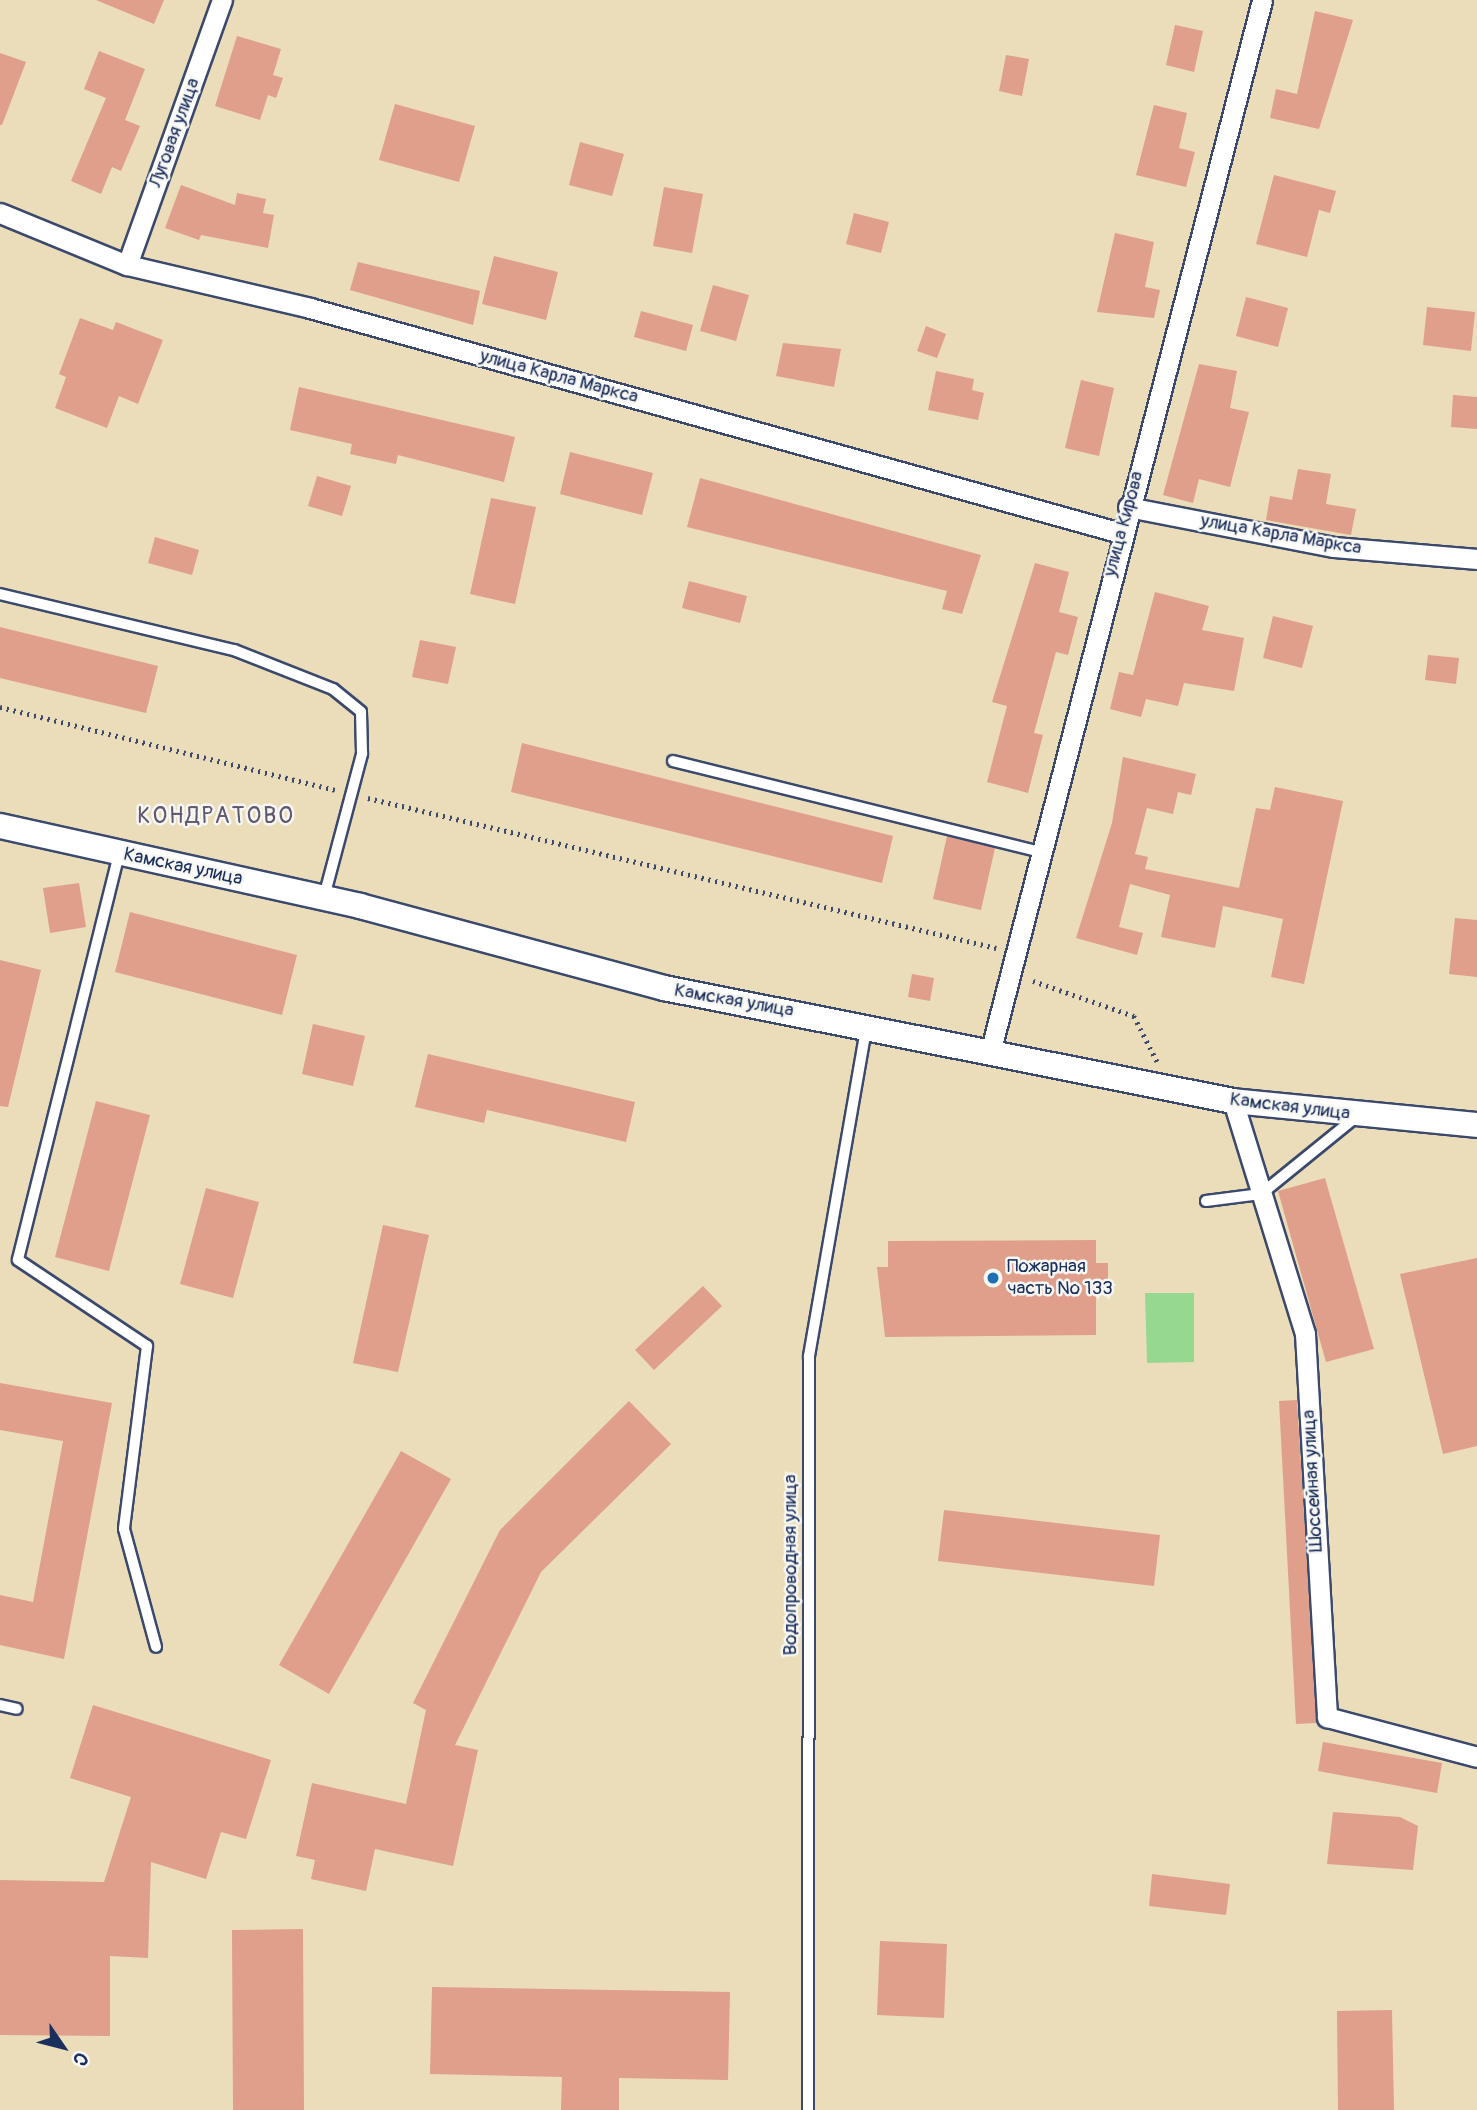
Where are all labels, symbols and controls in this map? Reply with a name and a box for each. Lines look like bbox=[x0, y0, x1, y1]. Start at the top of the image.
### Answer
street label: Луговая улица bbox=[145, 75, 205, 191]
street label: улица Карла Маркса bbox=[477, 345, 641, 409]
street label: улица Кирова bbox=[1099, 469, 1149, 579]
street label: улица Карла Маркса bbox=[1199, 510, 1363, 560]
district label: КОНДРАТОВО bbox=[138, 802, 294, 830]
street label: Камская улица bbox=[121, 843, 245, 891]
street label: Камская улица bbox=[672, 979, 796, 1023]
street label: Камская улица bbox=[1229, 1088, 1351, 1126]
place label: Пожарная часть № 133 bbox=[1007, 1256, 1113, 1300]
marker: Пожарная часть № 133 bbox=[985, 1270, 1001, 1286]
street label: Шоссейная улица bbox=[1298, 1409, 1328, 1553]
street label: Водопроводная улица bbox=[780, 1474, 802, 1656]
north arrow bbox=[28, 2012, 98, 2082]
text: С bbox=[67, 2047, 93, 2071]

